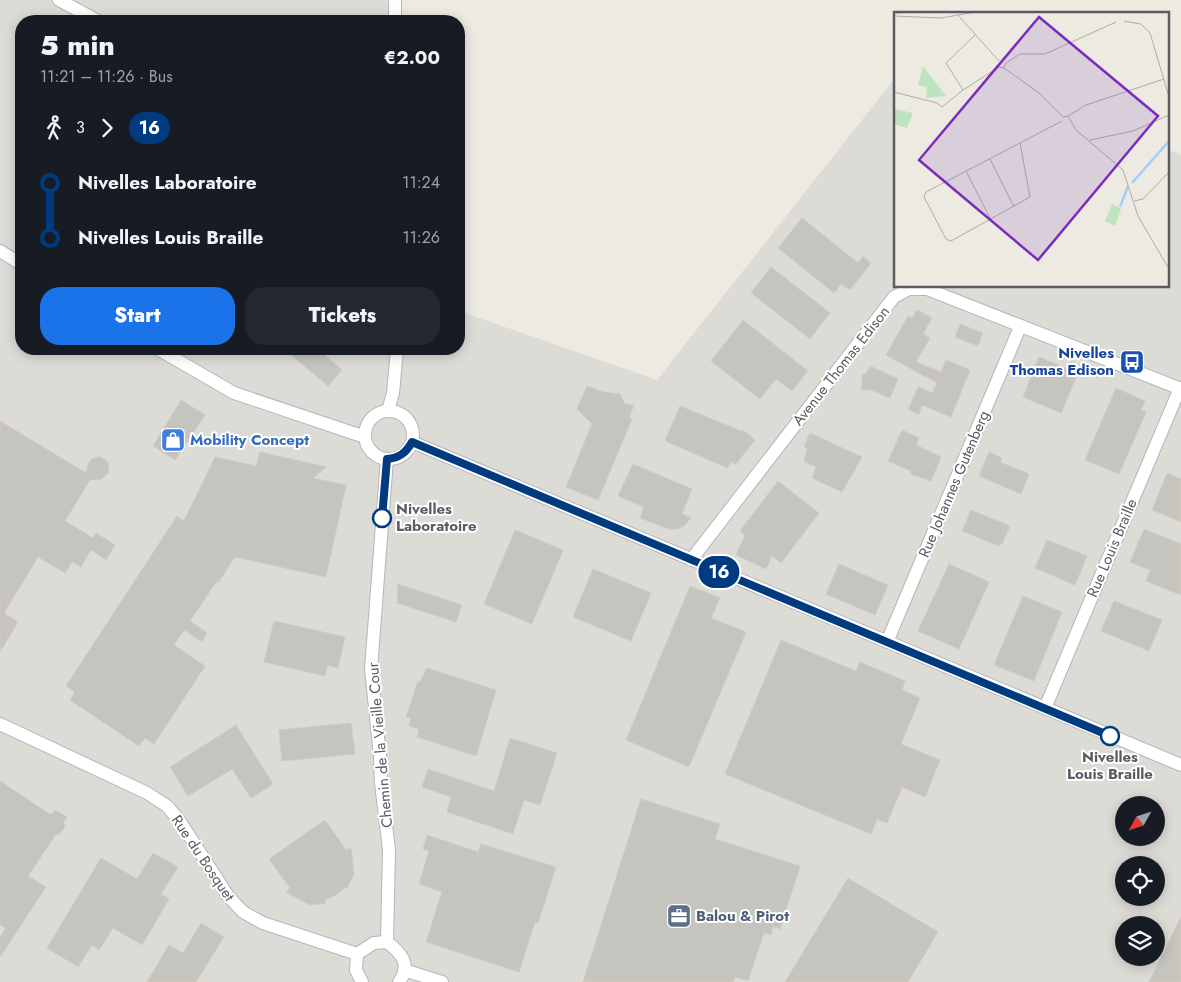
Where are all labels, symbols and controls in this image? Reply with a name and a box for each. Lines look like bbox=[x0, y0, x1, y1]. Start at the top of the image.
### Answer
inset map bbox=[894, 12, 1168, 288]
text: 5 min bbox=[40, 25, 115, 66]
text: €2.00 bbox=[384, 44, 440, 71]
text: 11:21 – 11:26 · Bus bbox=[40, 65, 173, 88]
icon: walk bbox=[40, 114, 68, 142]
icon: forward bbox=[93, 114, 121, 142]
text: 16 bbox=[139, 115, 160, 141]
text: 3 bbox=[76, 116, 85, 139]
text: Nivelles Laboratoire bbox=[78, 169, 257, 196]
text: 11:24 bbox=[402, 171, 440, 194]
text: Nivelles Louis Braille bbox=[78, 224, 263, 251]
text: 11:26 bbox=[402, 226, 440, 249]
button: Start bbox=[40, 287, 235, 345]
button: Tickets bbox=[245, 287, 440, 345]
street label: Avenue Thomas Edison bbox=[787, 301, 895, 431]
place label: Nivelles Thomas Edison bbox=[1010, 342, 1114, 381]
bus stop icon: Nivelles Thomas Edison bbox=[1119, 349, 1145, 375]
street label: Rue Johannes Gutenberg bbox=[913, 407, 995, 561]
shop icon: Mobility Concept bbox=[160, 427, 186, 453]
place label: Mobility Concept bbox=[190, 429, 309, 451]
street label: Rue Louis Braille bbox=[1081, 495, 1143, 601]
place label: Nivelles Laboratoire bbox=[396, 498, 477, 537]
marker: Nivelles Laboratoire bbox=[372, 508, 392, 528]
line badge: 16 bbox=[696, 556, 742, 588]
text: 16 bbox=[708, 559, 730, 585]
street label: Chemin de la Vieille Cour bbox=[362, 661, 398, 829]
marker: Nivelles Louis Braille bbox=[1100, 726, 1120, 746]
place label: Nivelles Louis Braille bbox=[1067, 746, 1153, 785]
north arrow bbox=[1115, 796, 1165, 846]
map controls bbox=[1115, 796, 1165, 966]
street label: Rue du Bosquet bbox=[166, 810, 240, 906]
button: locate bbox=[1115, 856, 1165, 906]
office icon: Balou & Pirot bbox=[666, 903, 692, 929]
place label: Balou & Pirot bbox=[696, 905, 789, 927]
button: layers bbox=[1115, 916, 1165, 966]

